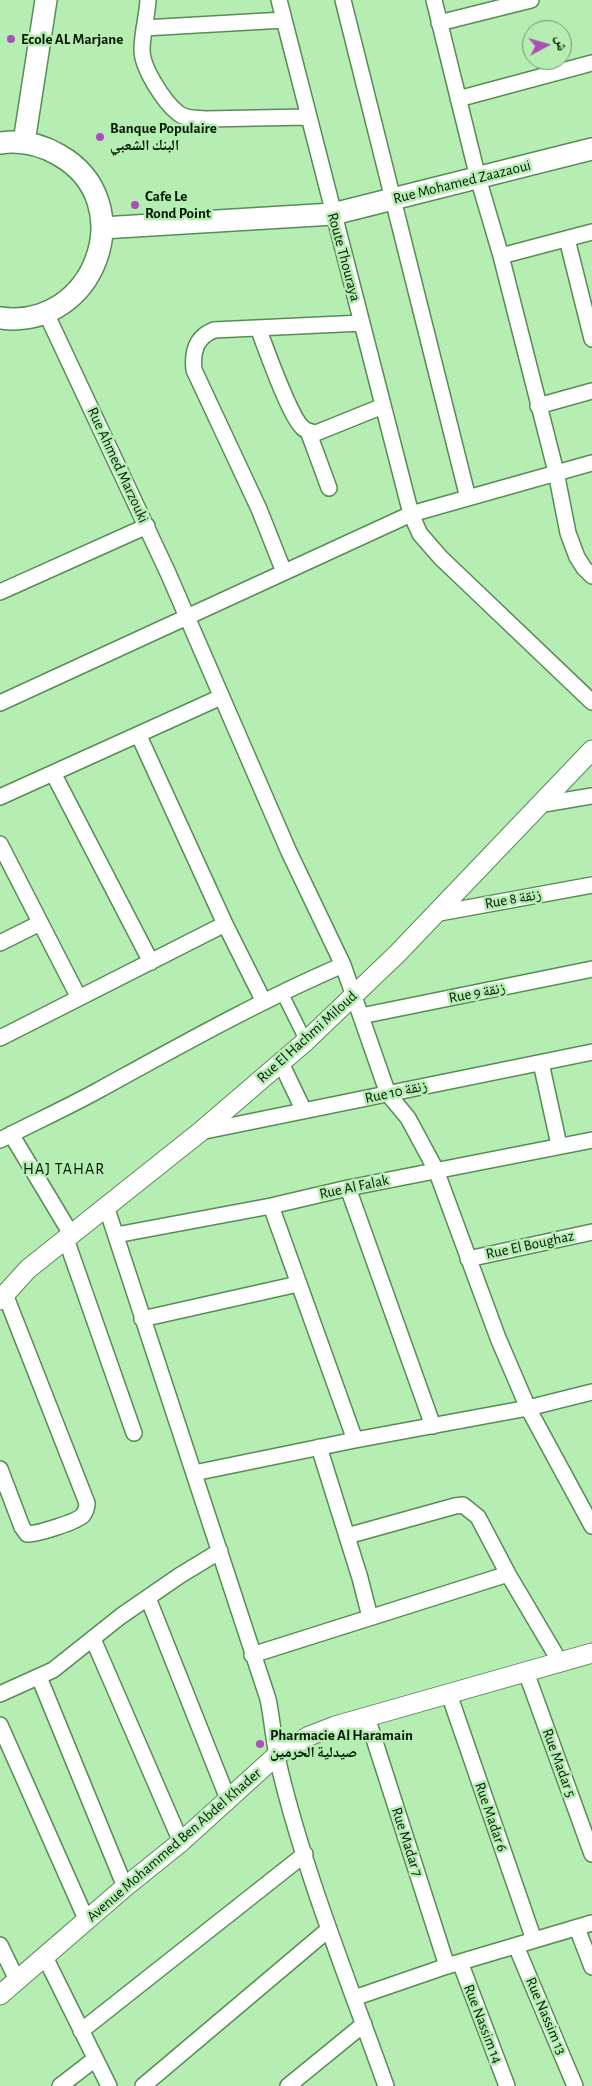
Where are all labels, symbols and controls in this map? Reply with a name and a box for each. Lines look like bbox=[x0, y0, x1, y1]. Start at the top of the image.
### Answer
north arrow bbox=[522, 20, 572, 70]
place label: Ecole AL Marjane bbox=[21, 30, 123, 48]
marker: Ecole AL Marjane bbox=[5, 33, 17, 45]
text: ش bbox=[553, 35, 569, 52]
place label: Banque Populaire البنك الشعبي bbox=[110, 119, 217, 154]
marker: Banque Populaire البنك الشعبي bbox=[94, 131, 106, 143]
street label: Rue Mohamed Zaazaoui bbox=[391, 156, 533, 208]
place label: Cafe Le Rond Point bbox=[145, 187, 211, 222]
marker: Cafe Le Rond Point bbox=[129, 199, 141, 211]
street label: Route Thouraya bbox=[324, 211, 364, 303]
street label: Rue Ahmed Marzouki bbox=[83, 404, 153, 526]
street label: Rue 8 زنقة bbox=[483, 885, 543, 913]
street label: Rue 9 زنقة bbox=[447, 979, 507, 1007]
street label: Rue El Hachmi Miloud bbox=[253, 987, 361, 1087]
street label: Rue 10 زنقة bbox=[363, 1077, 429, 1107]
district label: HAJ TAHAR bbox=[22, 1159, 106, 1179]
street label: Rue Al Falak bbox=[318, 1171, 390, 1203]
street label: Rue El Boughaz bbox=[484, 1227, 576, 1263]
place label: Pharmacie Al Haramain صيدلية الحرمين bbox=[270, 1726, 413, 1761]
street label: Rue Madar 5 bbox=[538, 1726, 580, 1800]
marker: Pharmacie Al Haramain صيدلية الحرمين bbox=[254, 1738, 266, 1750]
street label: Avenue Mohammed Ben Abdel Khader bbox=[83, 1764, 265, 1926]
street label: Rue Madar 6 bbox=[471, 1780, 511, 1854]
street label: Rue Madar 7 bbox=[387, 1805, 427, 1879]
street label: Rue Nassim 13 bbox=[522, 1975, 570, 2057]
street label: Rue Nassim 14 bbox=[460, 1982, 506, 2066]

